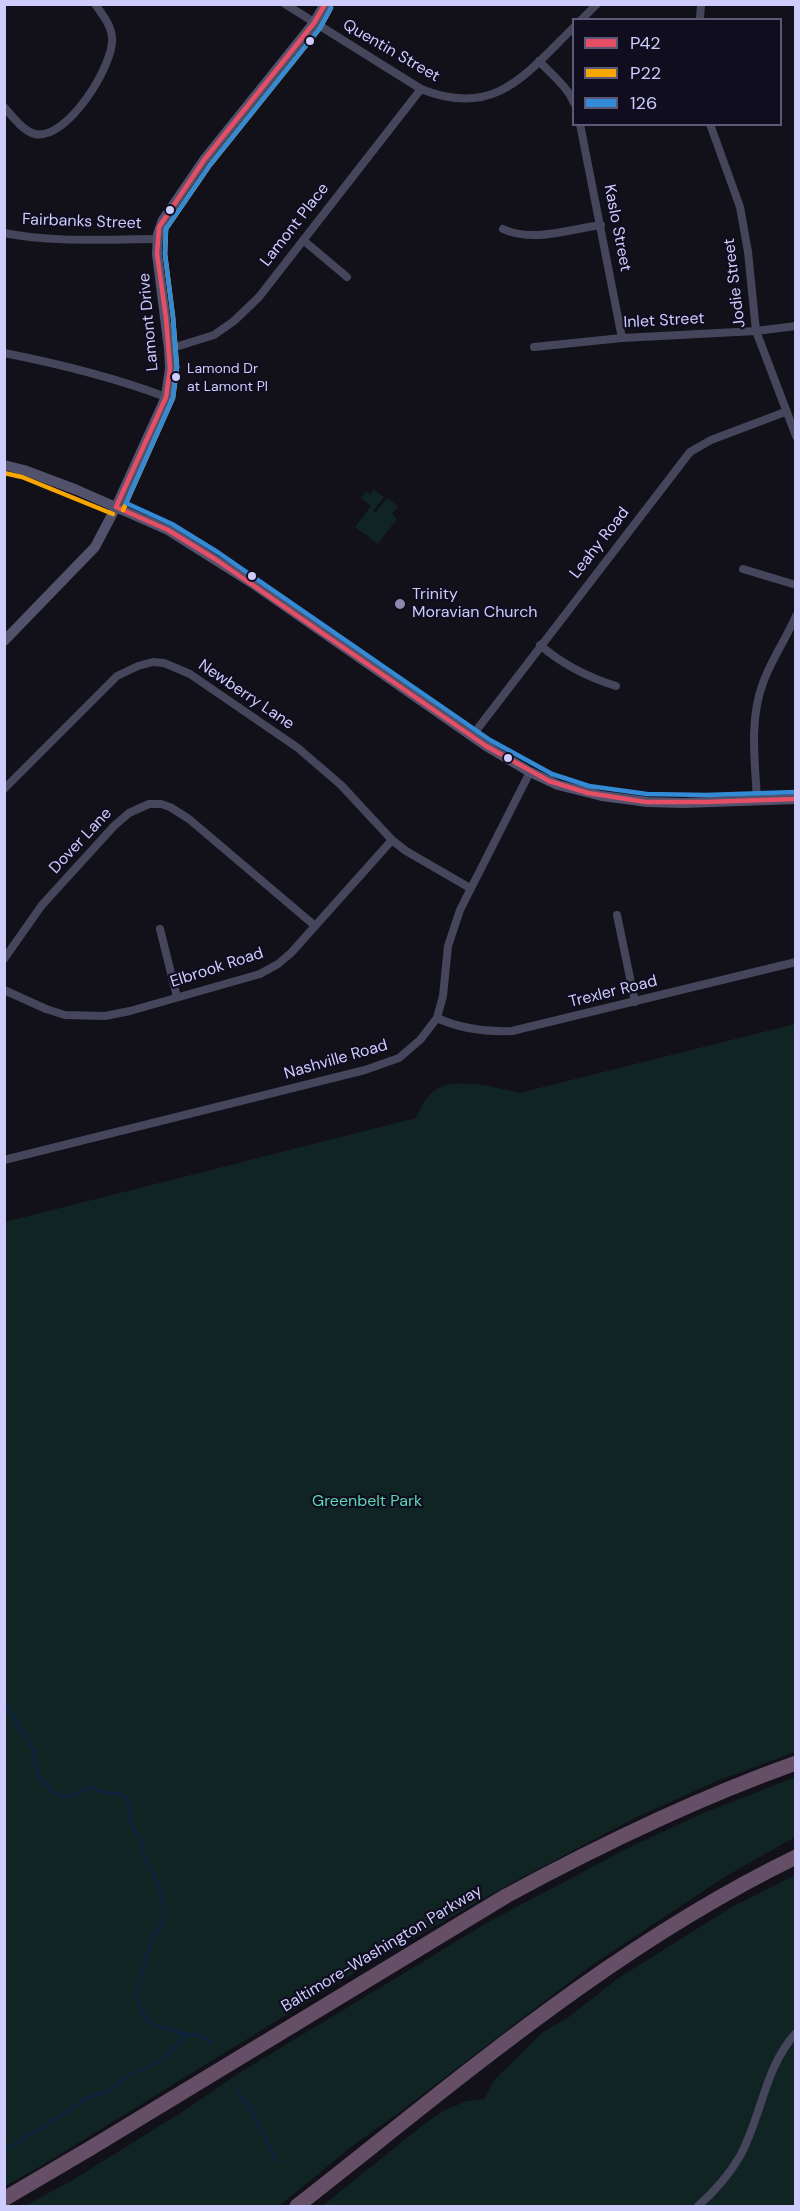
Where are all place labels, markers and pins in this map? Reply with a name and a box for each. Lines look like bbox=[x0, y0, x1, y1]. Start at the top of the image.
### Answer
unlabelled marker bbox=[304, 35, 316, 47]
unlabelled marker bbox=[164, 204, 176, 216]
place label: Lamond Dr at Lamont Pl bbox=[187, 361, 268, 394]
marker: Lamond Dr at Lamont Pl bbox=[170, 371, 182, 383]
unlabelled marker bbox=[246, 570, 258, 582]
place label: Trinity Moravian Church bbox=[412, 585, 537, 623]
marker: Trinity Moravian Church bbox=[393, 597, 407, 611]
unlabelled marker bbox=[502, 752, 514, 764]

